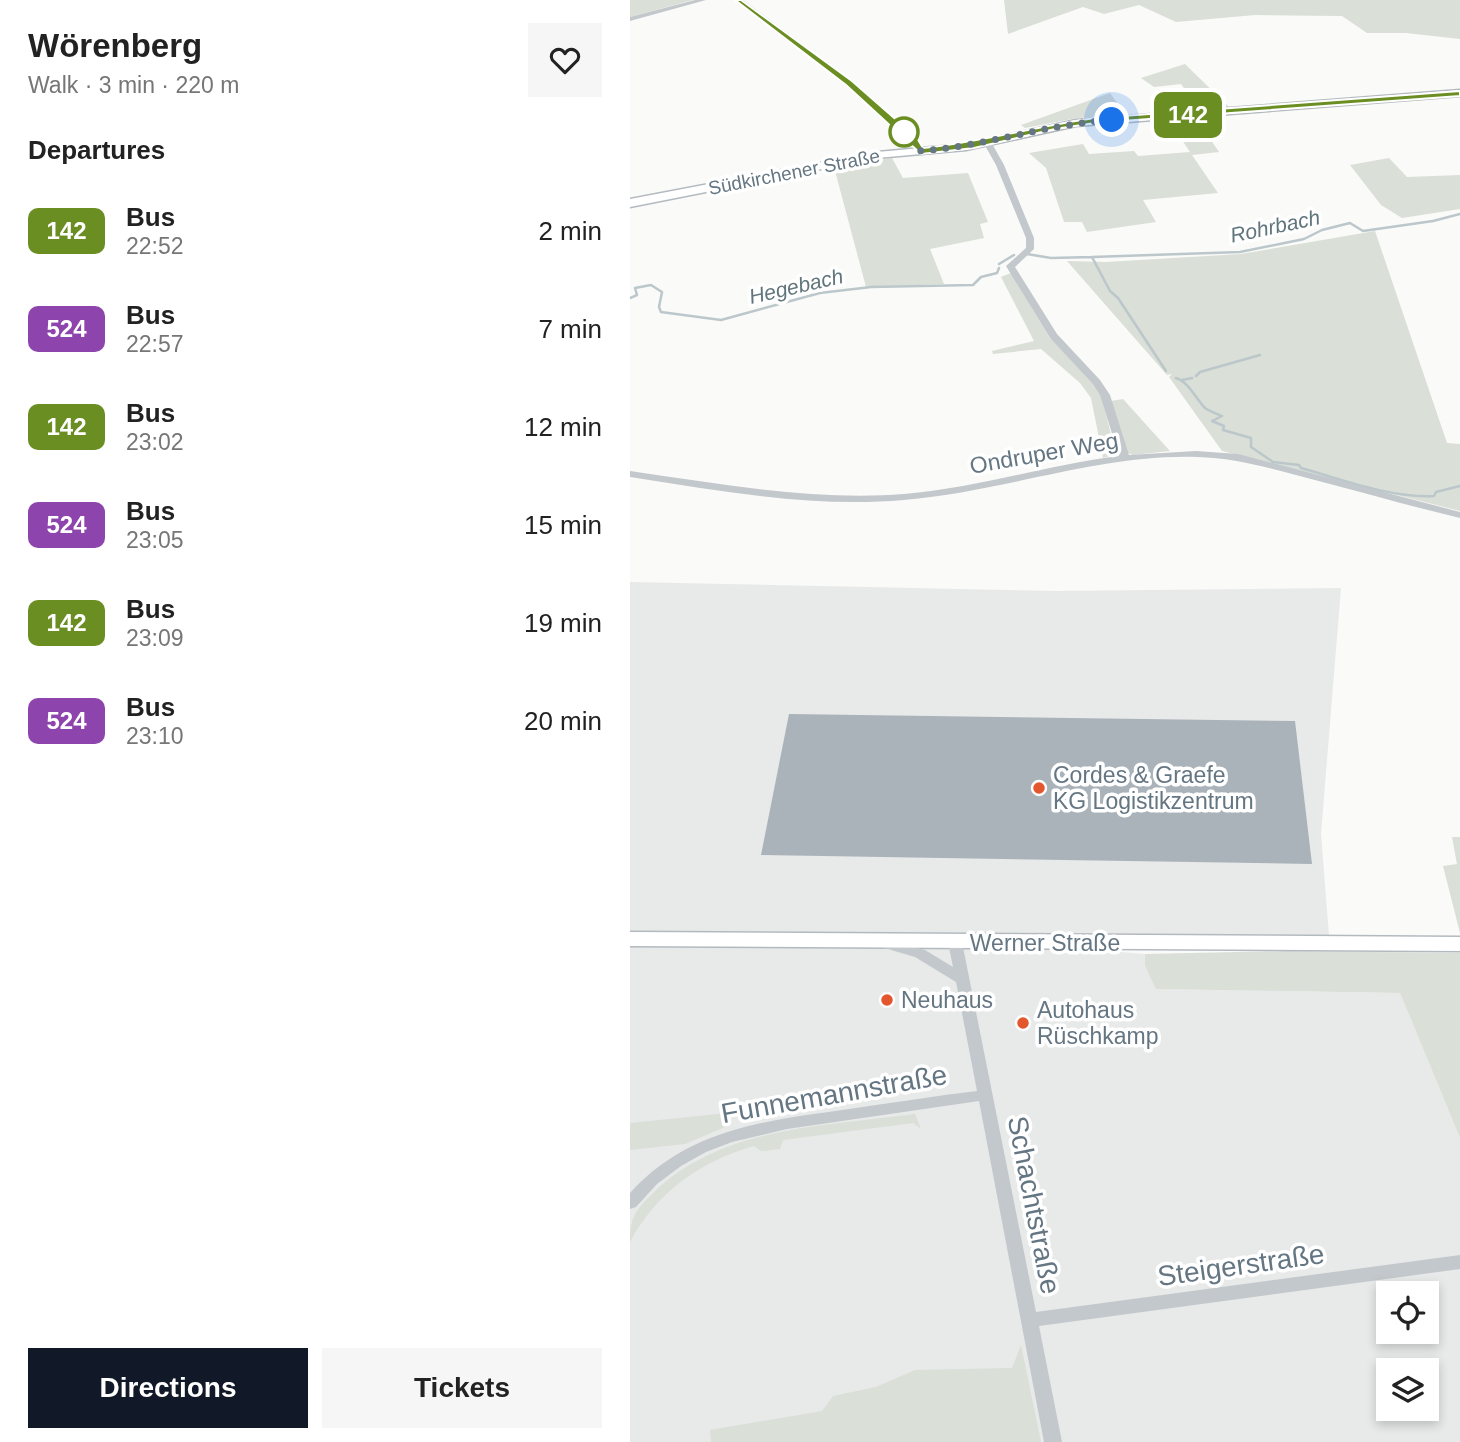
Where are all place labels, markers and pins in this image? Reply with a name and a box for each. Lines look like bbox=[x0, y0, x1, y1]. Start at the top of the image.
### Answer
unlabelled marker bbox=[889, 117, 919, 147]
place label: Cordes & Graefe KG Logistikzentrum bbox=[1053, 762, 1254, 814]
marker: Cordes & Graefe KG Logistikzentrum bbox=[1031, 780, 1047, 796]
place label: Neuhaus bbox=[901, 987, 993, 1013]
marker: Neuhaus bbox=[879, 992, 895, 1008]
place label: Autohaus Rüschkamp bbox=[1037, 997, 1158, 1049]
marker: Autohaus Rüschkamp bbox=[1015, 1015, 1031, 1031]

